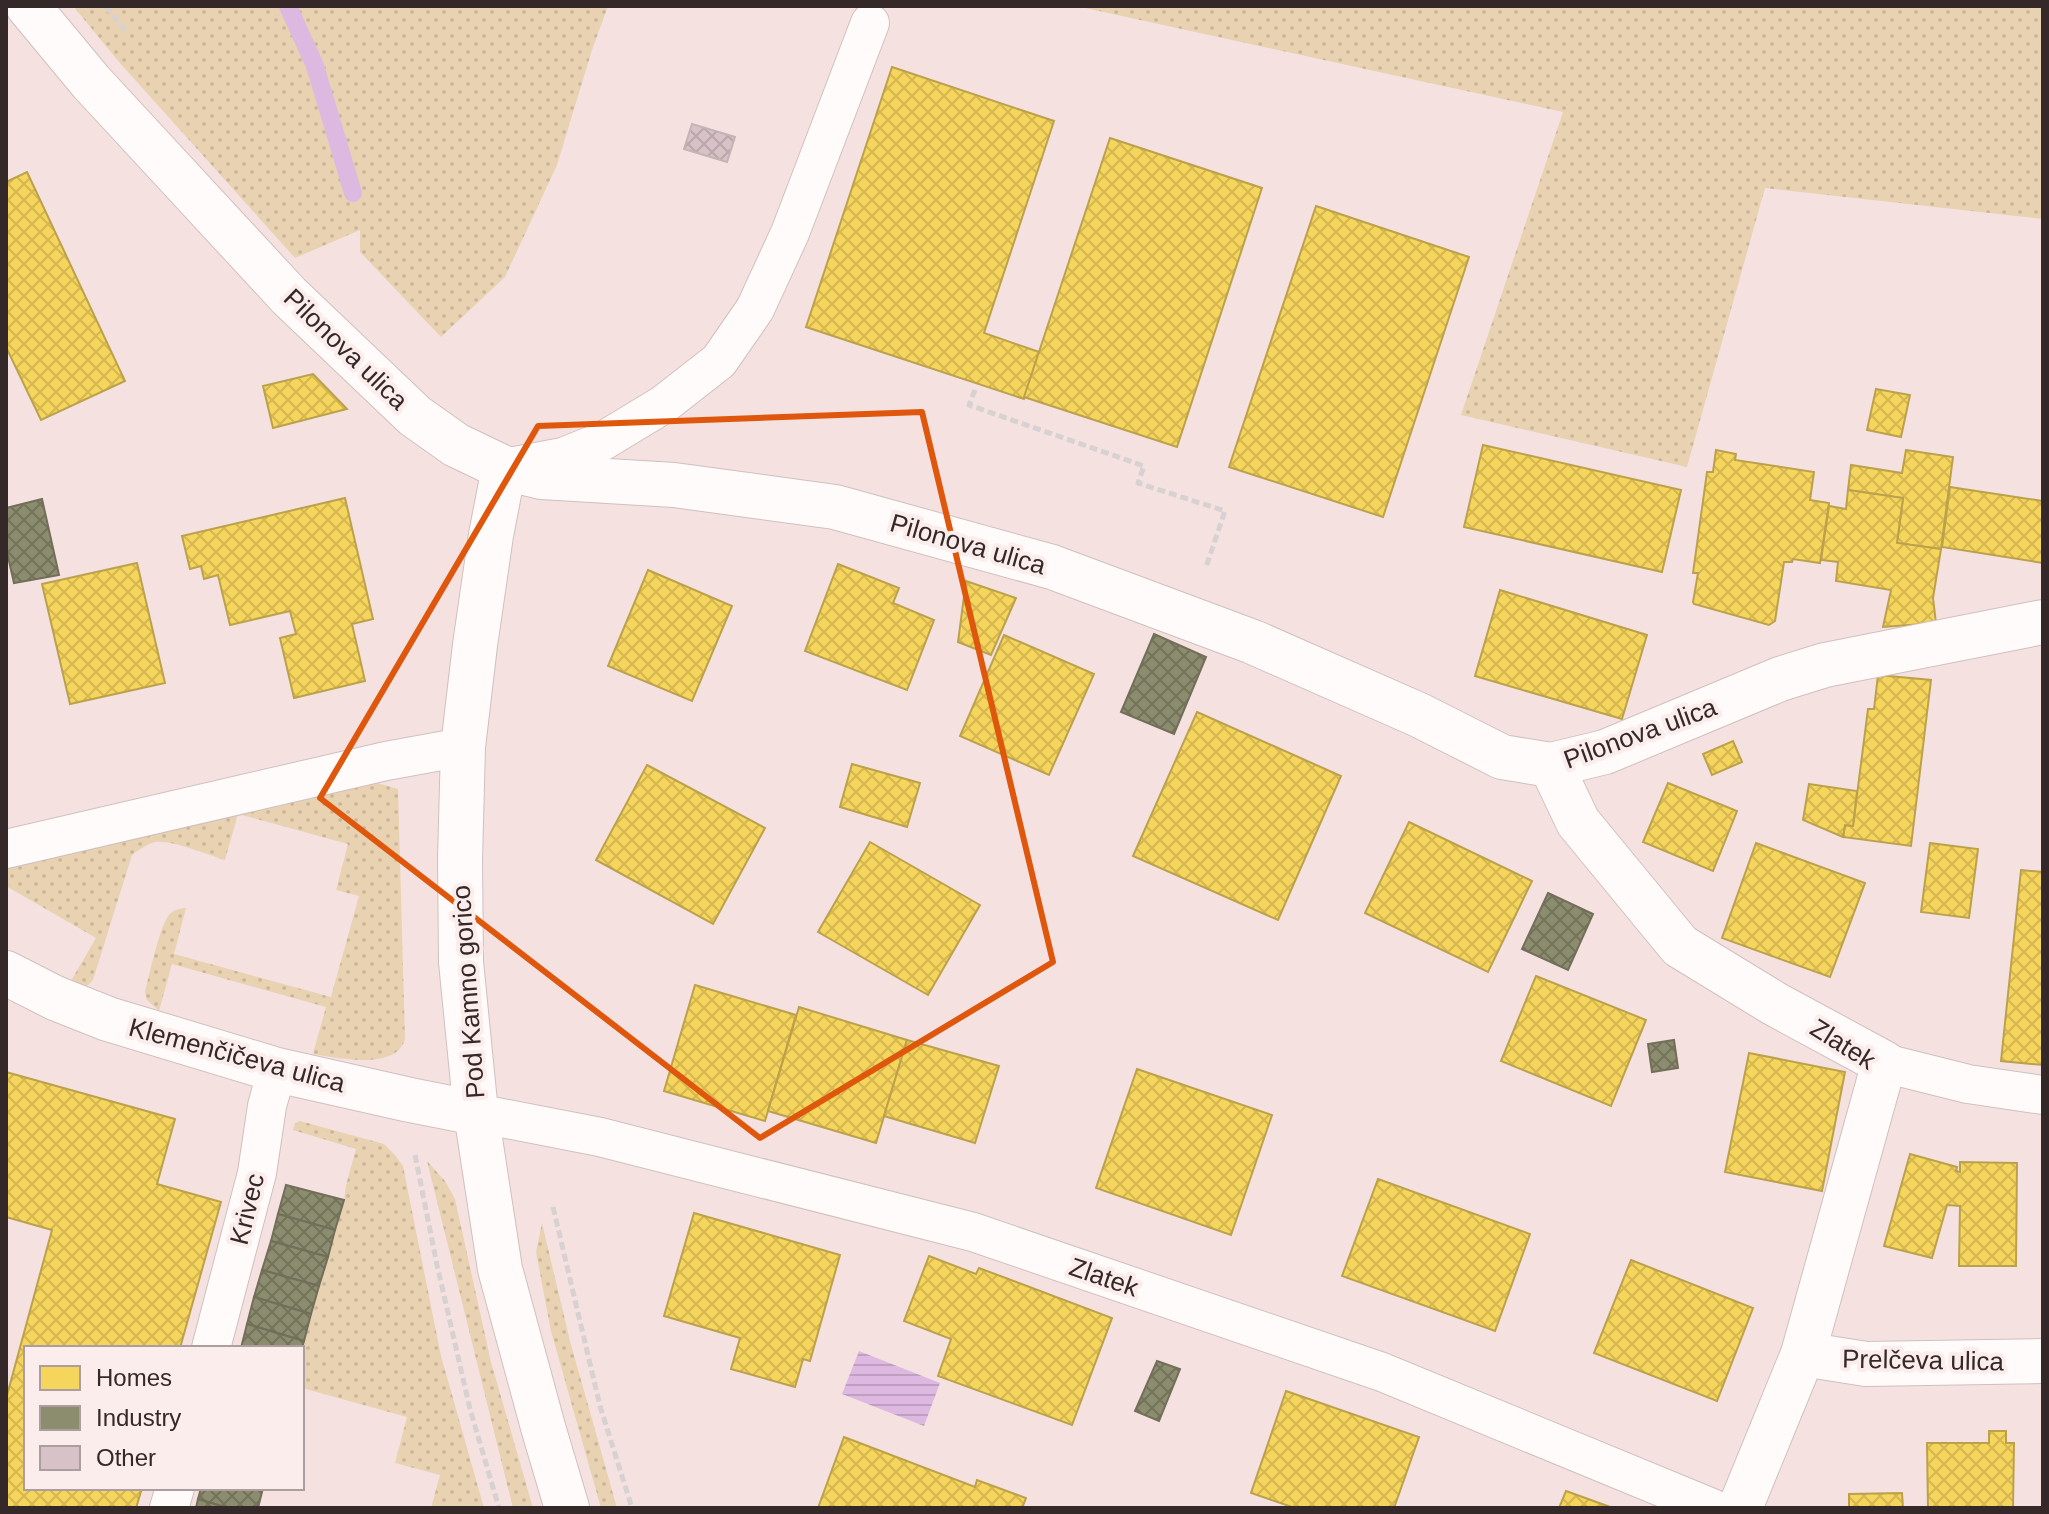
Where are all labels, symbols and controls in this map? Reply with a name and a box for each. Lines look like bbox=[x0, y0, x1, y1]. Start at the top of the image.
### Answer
street label: Pilonova ulica bbox=[278, 282, 415, 416]
street label: Pilonova ulica bbox=[887, 507, 1050, 581]
street label: Pilonova ulica bbox=[1559, 691, 1721, 775]
street label: Pod Kamno gorico bbox=[446, 884, 490, 1100]
street label: Klemenčičeva ulica bbox=[126, 1012, 349, 1098]
street label: Zlatek bbox=[1805, 1013, 1882, 1076]
street label: Krivec bbox=[224, 1170, 270, 1248]
street label: Zlatek bbox=[1066, 1251, 1143, 1303]
street label: Prelčeva ulica bbox=[1842, 1344, 2005, 1376]
legend bbox=[24, 1346, 304, 1490]
text: Homes bbox=[96, 1364, 172, 1391]
text: Industry bbox=[96, 1404, 181, 1431]
text: Other bbox=[96, 1444, 156, 1471]

